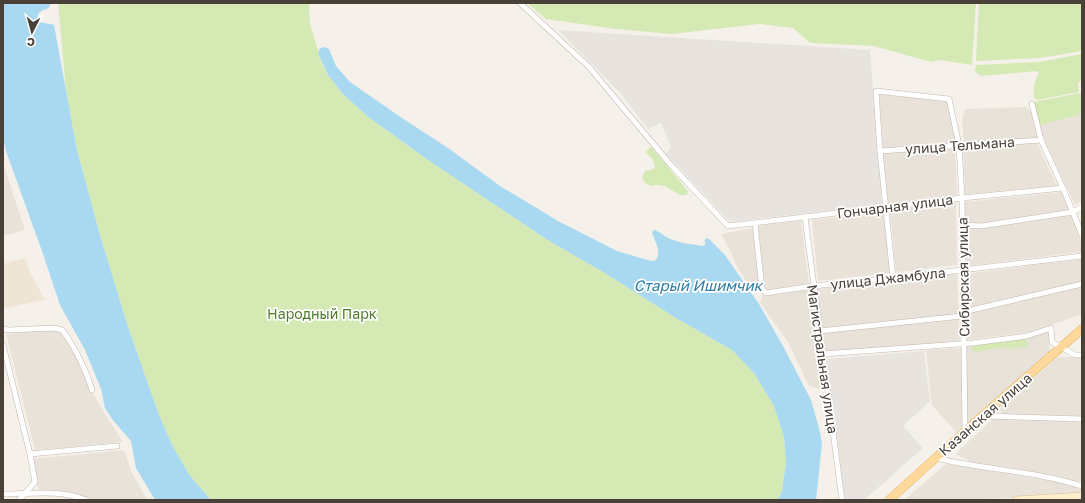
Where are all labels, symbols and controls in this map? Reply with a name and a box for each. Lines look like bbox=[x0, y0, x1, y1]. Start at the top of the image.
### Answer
north arrow bbox=[12, 12, 52, 52]
text: С bbox=[26, 36, 35, 49]
street label: улица Тельмана bbox=[905, 133, 1015, 157]
street label: Гончарная улица bbox=[836, 190, 954, 222]
street label: Сибирская улица bbox=[953, 217, 973, 337]
street label: улица Джамбула bbox=[830, 264, 946, 292]
water label: Старый Ишимчик bbox=[634, 276, 765, 294]
street label: Магистральная улица bbox=[804, 283, 842, 435]
park label: Народный Парк bbox=[267, 305, 377, 322]
street label: Казанская улица bbox=[935, 369, 1035, 459]

